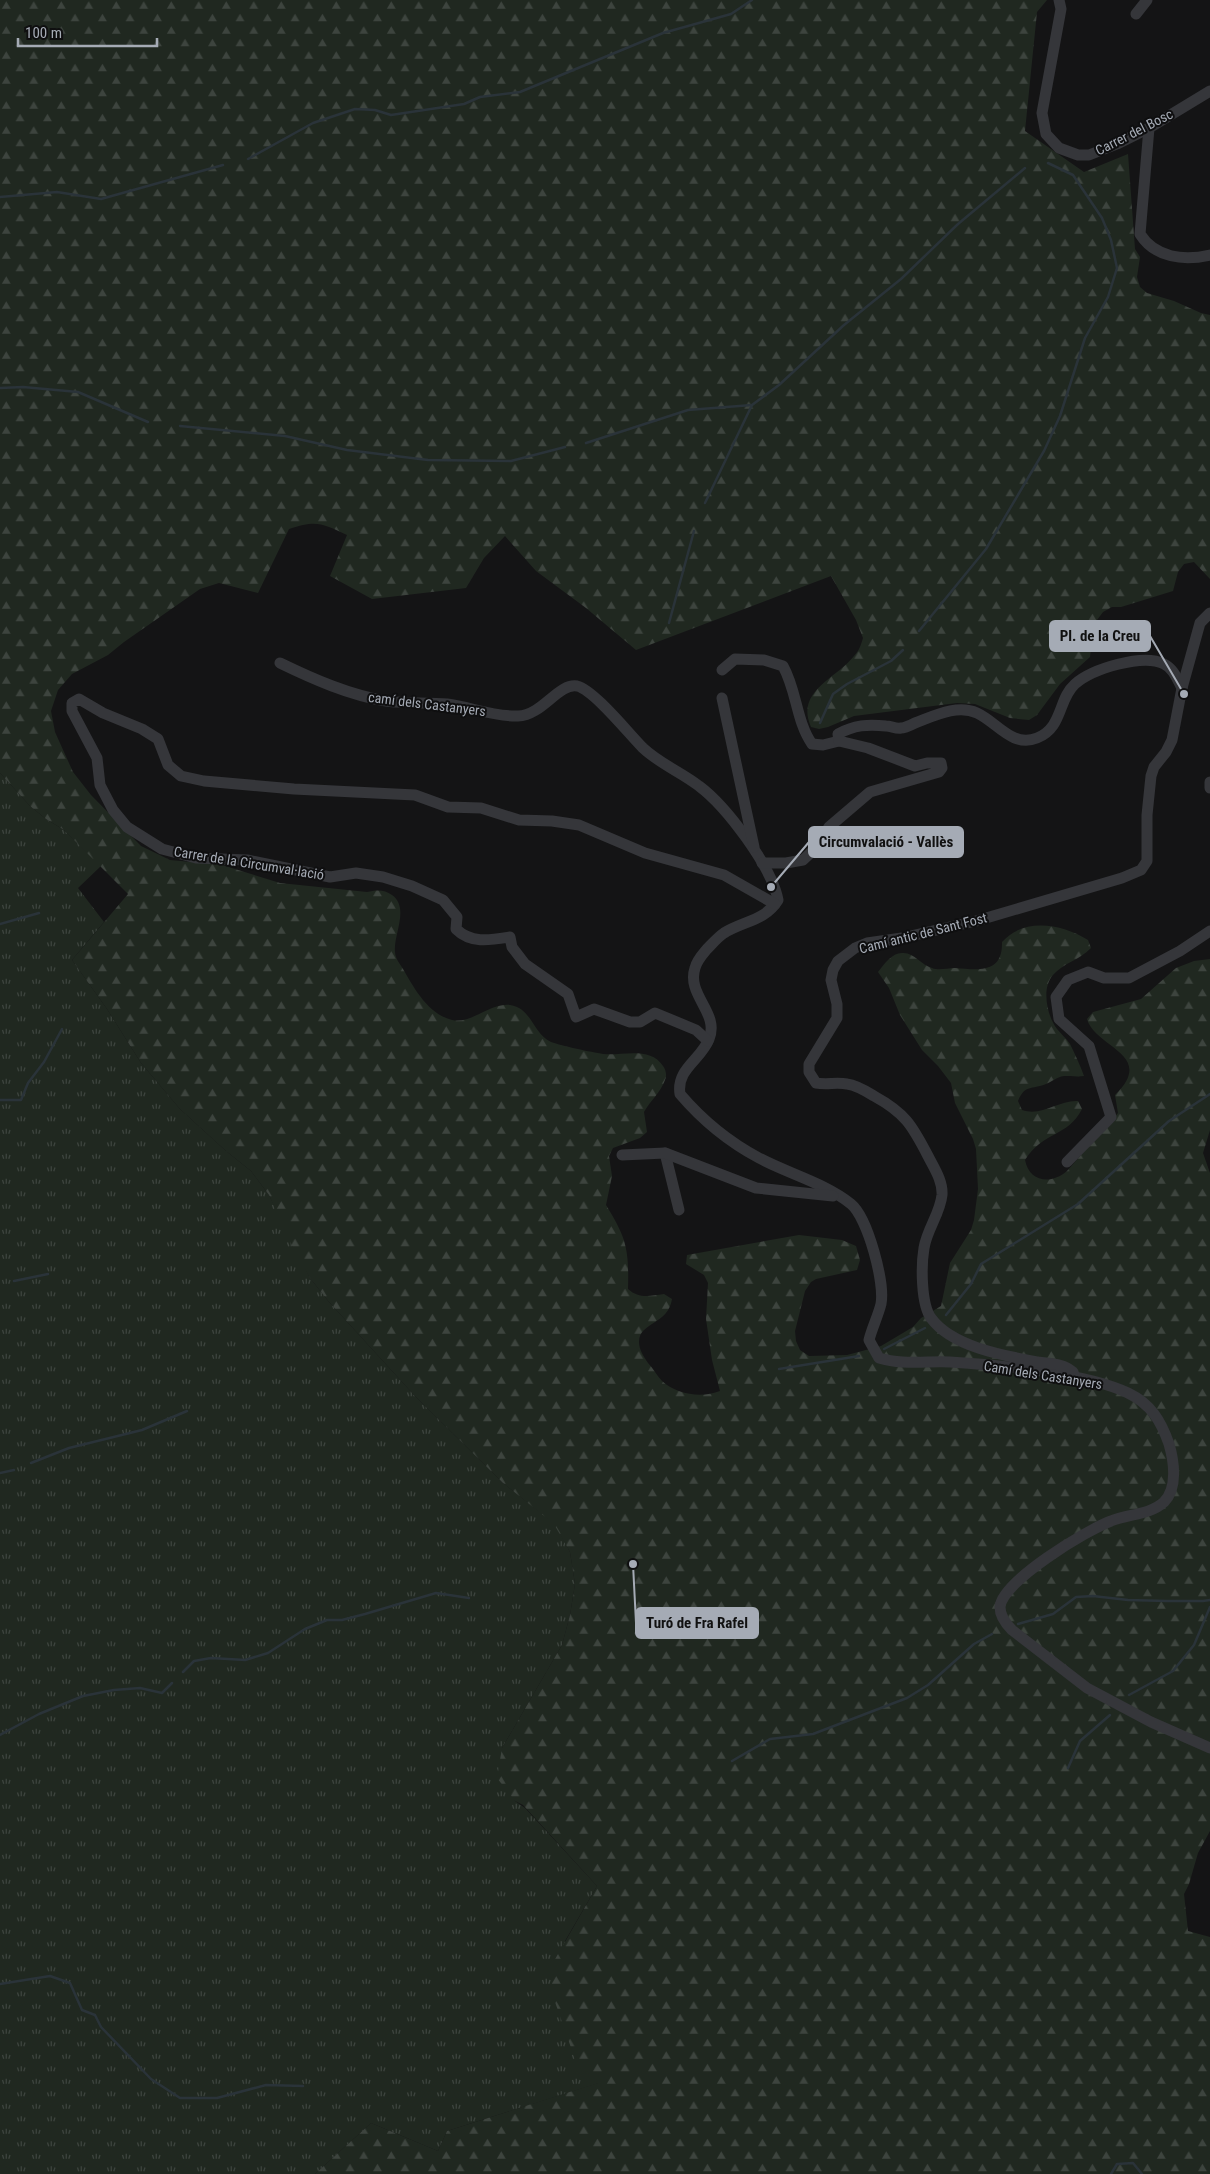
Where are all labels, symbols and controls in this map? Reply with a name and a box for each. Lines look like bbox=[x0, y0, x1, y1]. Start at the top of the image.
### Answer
scale bar bbox=[18, 15, 156, 47]
text: 100 m bbox=[25, 24, 62, 42]
street label: Carrer del Bosc bbox=[1093, 106, 1175, 158]
callout: Pl. de la Creu bbox=[1050, 621, 1150, 651]
text: Pl. de la Creu bbox=[1060, 627, 1140, 645]
street label: camí dels Castanyers bbox=[367, 689, 487, 719]
callout: Circumvalació - Vallès bbox=[809, 827, 963, 857]
text: Circumvalació - Vallès bbox=[819, 833, 953, 851]
street label: Carrer de la Circumval·lació bbox=[173, 843, 325, 883]
street label: Camí antic de Sant Fost bbox=[857, 909, 989, 957]
street label: Camí dels Castanyers bbox=[983, 1358, 1103, 1392]
callout: Turó de Fra Rafel bbox=[636, 1608, 758, 1638]
text: Turó de Fra Rafel bbox=[646, 1614, 748, 1632]

